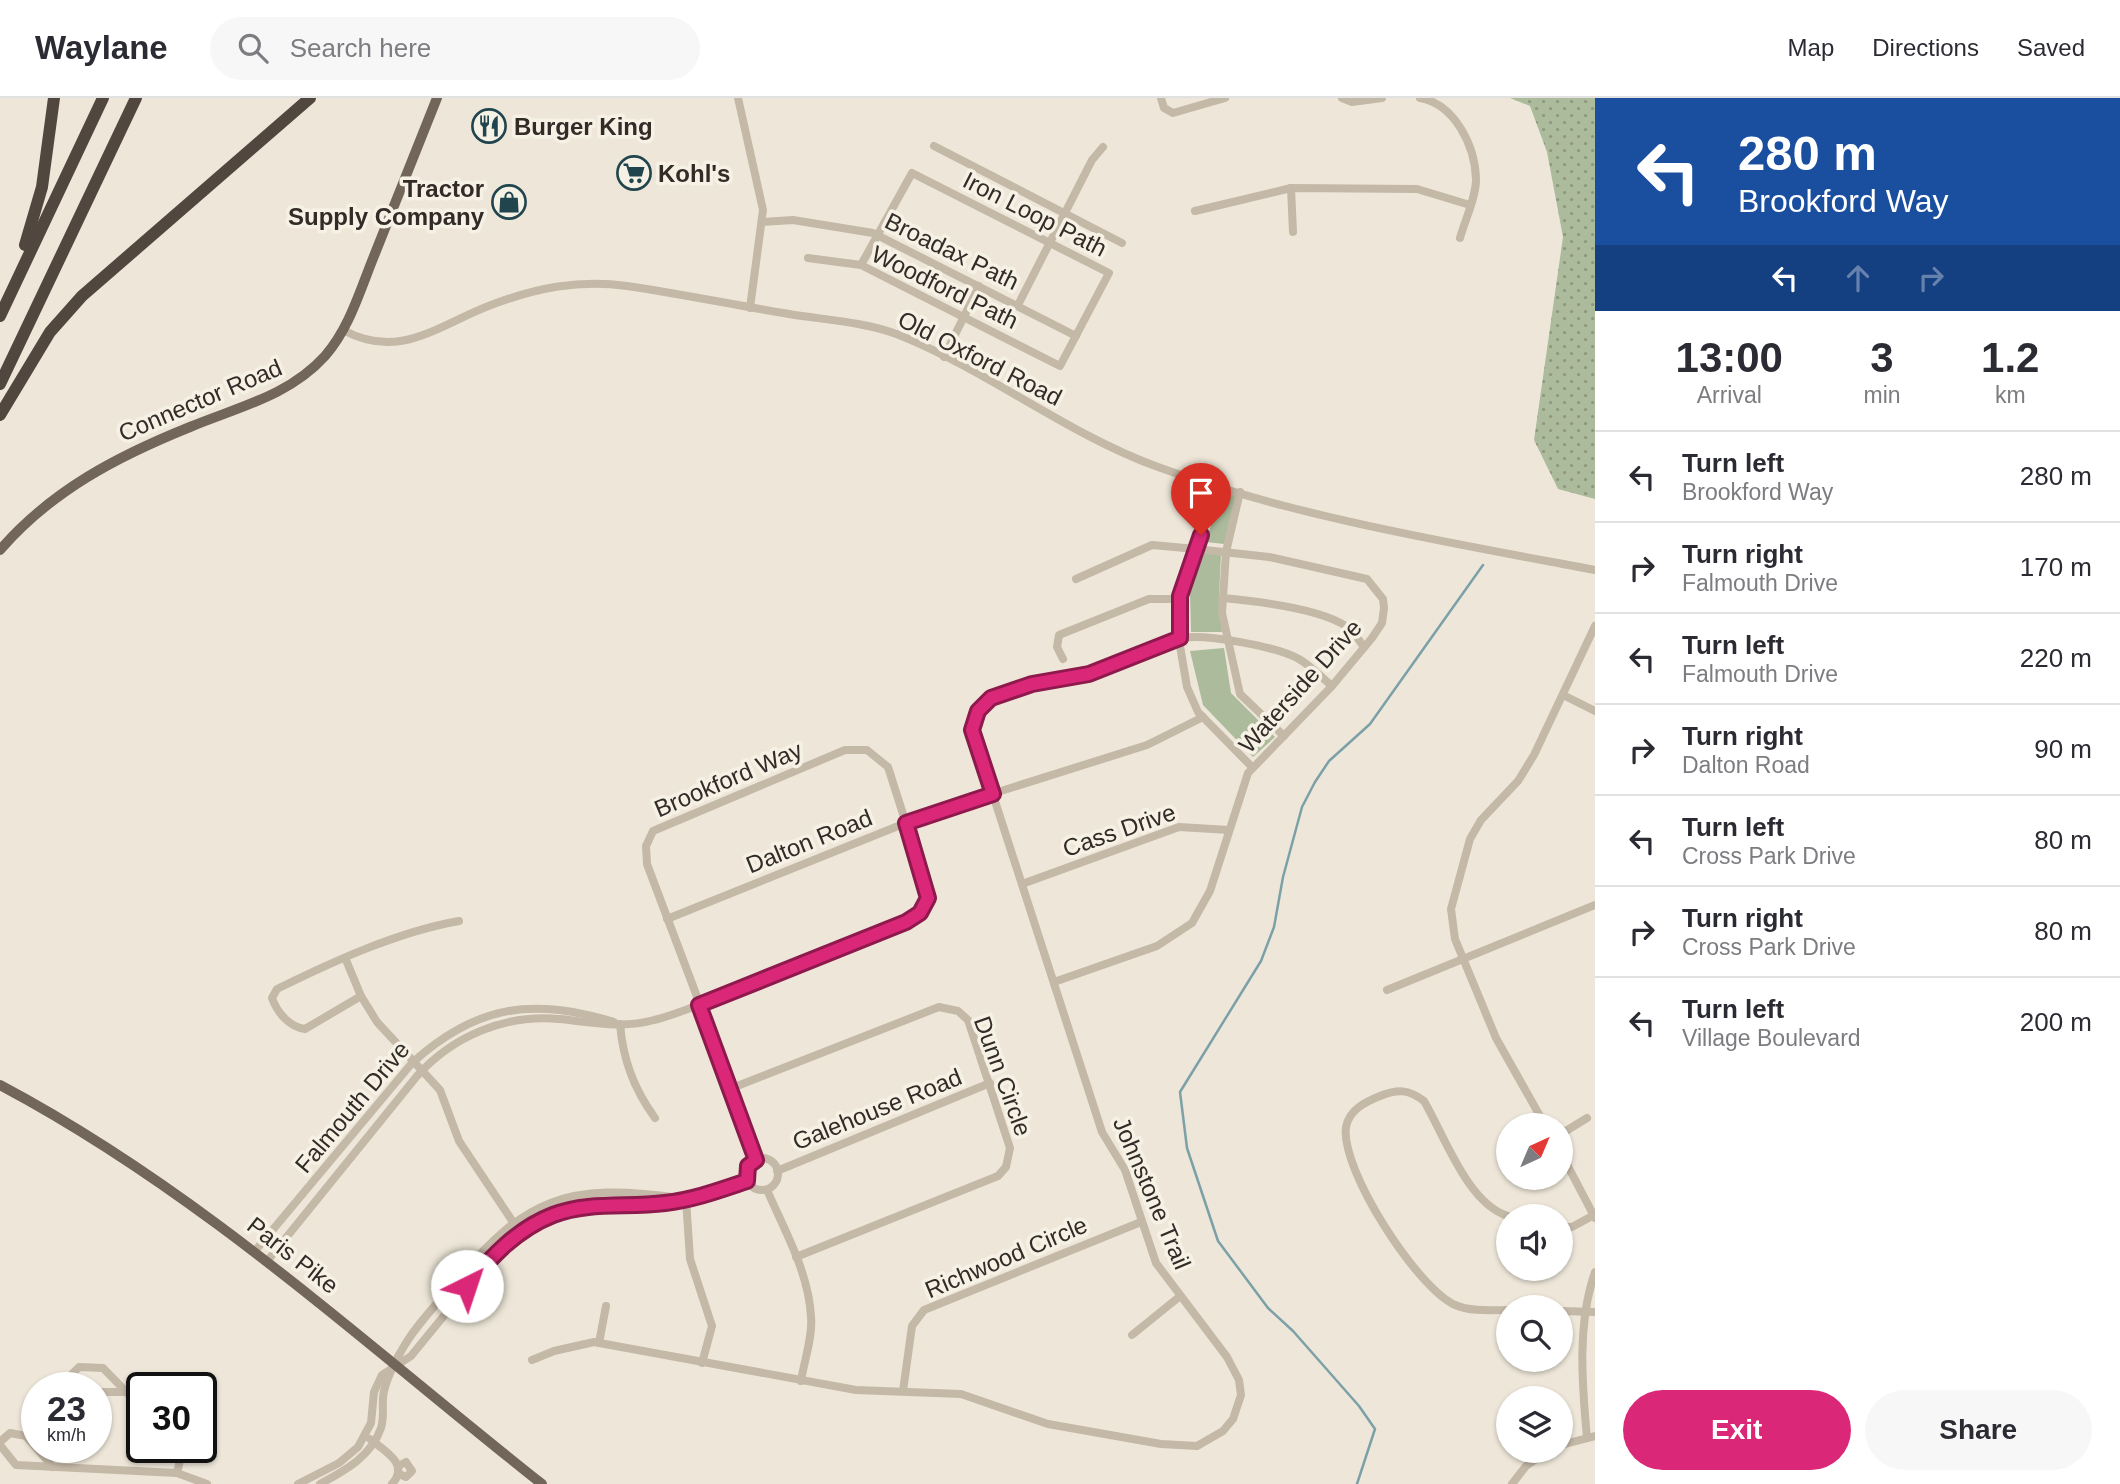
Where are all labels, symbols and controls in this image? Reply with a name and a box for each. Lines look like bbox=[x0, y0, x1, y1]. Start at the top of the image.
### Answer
search box bbox=[210, 17, 700, 80]
text: Waylane bbox=[35, 29, 168, 66]
icon: search bbox=[234, 29, 272, 67]
text: Search here bbox=[290, 33, 431, 63]
text: Map bbox=[1788, 34, 1834, 61]
text: Directions bbox=[1872, 34, 1979, 61]
text: Saved bbox=[2017, 34, 2085, 61]
restaurant icon: Burger King bbox=[470, 107, 508, 145]
place label: Burger King bbox=[514, 113, 653, 140]
icon: left bbox=[1623, 126, 1714, 217]
text: 280 m bbox=[1738, 126, 1877, 180]
supermarket icon: Kohl's bbox=[615, 154, 653, 192]
place label: Kohl's bbox=[658, 160, 730, 187]
street label: Iron Loop Path bbox=[959, 166, 1111, 262]
place label: Tractor Supply Company bbox=[288, 175, 485, 230]
shop icon: Tractor Supply Company bbox=[490, 183, 528, 221]
text: Brookford Way bbox=[1738, 183, 1948, 219]
street label: Broadax Path bbox=[881, 207, 1023, 295]
street label: Woodford Path bbox=[867, 240, 1023, 334]
icon: left bbox=[1766, 259, 1804, 297]
icon: ahead bbox=[1839, 259, 1877, 297]
icon: right bbox=[1912, 259, 1950, 297]
street label: Old Oxford Road bbox=[894, 305, 1066, 411]
text: 13:00 bbox=[1676, 334, 1783, 381]
text: 3 bbox=[1870, 334, 1894, 381]
text: 1.2 bbox=[1981, 334, 2039, 381]
street label: Connector Road bbox=[114, 353, 286, 447]
text: Arrival bbox=[1697, 382, 1762, 408]
text: min bbox=[1863, 382, 1901, 408]
text: km bbox=[1995, 382, 2026, 408]
text: Turn left bbox=[1682, 448, 1784, 478]
icon: left bbox=[1623, 458, 1661, 496]
text: 280 m bbox=[2020, 461, 2092, 491]
pin bbox=[1171, 463, 1231, 535]
icon: arrive bbox=[1182, 474, 1220, 512]
text: Brookford Way bbox=[1682, 479, 1833, 505]
text: Turn right bbox=[1682, 539, 1803, 569]
icon: right bbox=[1623, 549, 1661, 587]
text: 170 m bbox=[2020, 552, 2092, 582]
text: Falmouth Drive bbox=[1682, 570, 1838, 596]
street label: Waterside Drive bbox=[1233, 614, 1367, 758]
text: Turn left bbox=[1682, 630, 1784, 660]
icon: left bbox=[1623, 640, 1661, 678]
text: 220 m bbox=[2020, 643, 2092, 673]
text: Falmouth Drive bbox=[1682, 661, 1838, 687]
text: Turn right bbox=[1682, 721, 1803, 751]
icon: right bbox=[1623, 731, 1661, 769]
text: 90 m bbox=[2034, 734, 2092, 764]
street label: Brookford Way bbox=[650, 736, 806, 822]
text: Dalton Road bbox=[1682, 752, 1810, 778]
street label: Cass Drive bbox=[1059, 798, 1179, 862]
street label: Dalton Road bbox=[742, 803, 876, 879]
text: Turn left bbox=[1682, 812, 1784, 842]
icon: left bbox=[1623, 822, 1661, 860]
text: 80 m bbox=[2034, 825, 2092, 855]
text: Cross Park Drive bbox=[1682, 843, 1856, 869]
text: Turn right bbox=[1682, 903, 1803, 933]
icon: right bbox=[1623, 913, 1661, 951]
text: 80 m bbox=[2034, 916, 2092, 946]
text: Cross Park Drive bbox=[1682, 934, 1856, 960]
text: Turn left bbox=[1682, 994, 1784, 1024]
icon: left bbox=[1623, 1004, 1661, 1042]
text: 200 m bbox=[2020, 1007, 2092, 1037]
street label: Dunn Circle bbox=[969, 1012, 1037, 1140]
text: Village Boulevard bbox=[1682, 1025, 1861, 1051]
street label: Falmouth Drive bbox=[289, 1036, 415, 1178]
street label: Galehouse Road bbox=[788, 1063, 966, 1155]
street label: Johnstone Trail bbox=[1108, 1113, 1196, 1273]
north arrow bbox=[1496, 1113, 1573, 1190]
map controls bbox=[1496, 1113, 1573, 1463]
button: sound bbox=[1496, 1204, 1573, 1281]
street label: Paris Pike bbox=[242, 1211, 344, 1299]
street label: Richwood Circle bbox=[921, 1211, 1091, 1303]
position arrow bbox=[430, 1249, 504, 1323]
button: search bbox=[1496, 1295, 1573, 1372]
speed limit sign: 30 bbox=[126, 1372, 217, 1463]
button: layers bbox=[1496, 1386, 1573, 1463]
text: 23 bbox=[47, 1389, 86, 1428]
button: Exit bbox=[1623, 1390, 1851, 1470]
button: Share bbox=[1865, 1390, 2092, 1470]
text: km/h bbox=[47, 1425, 86, 1445]

